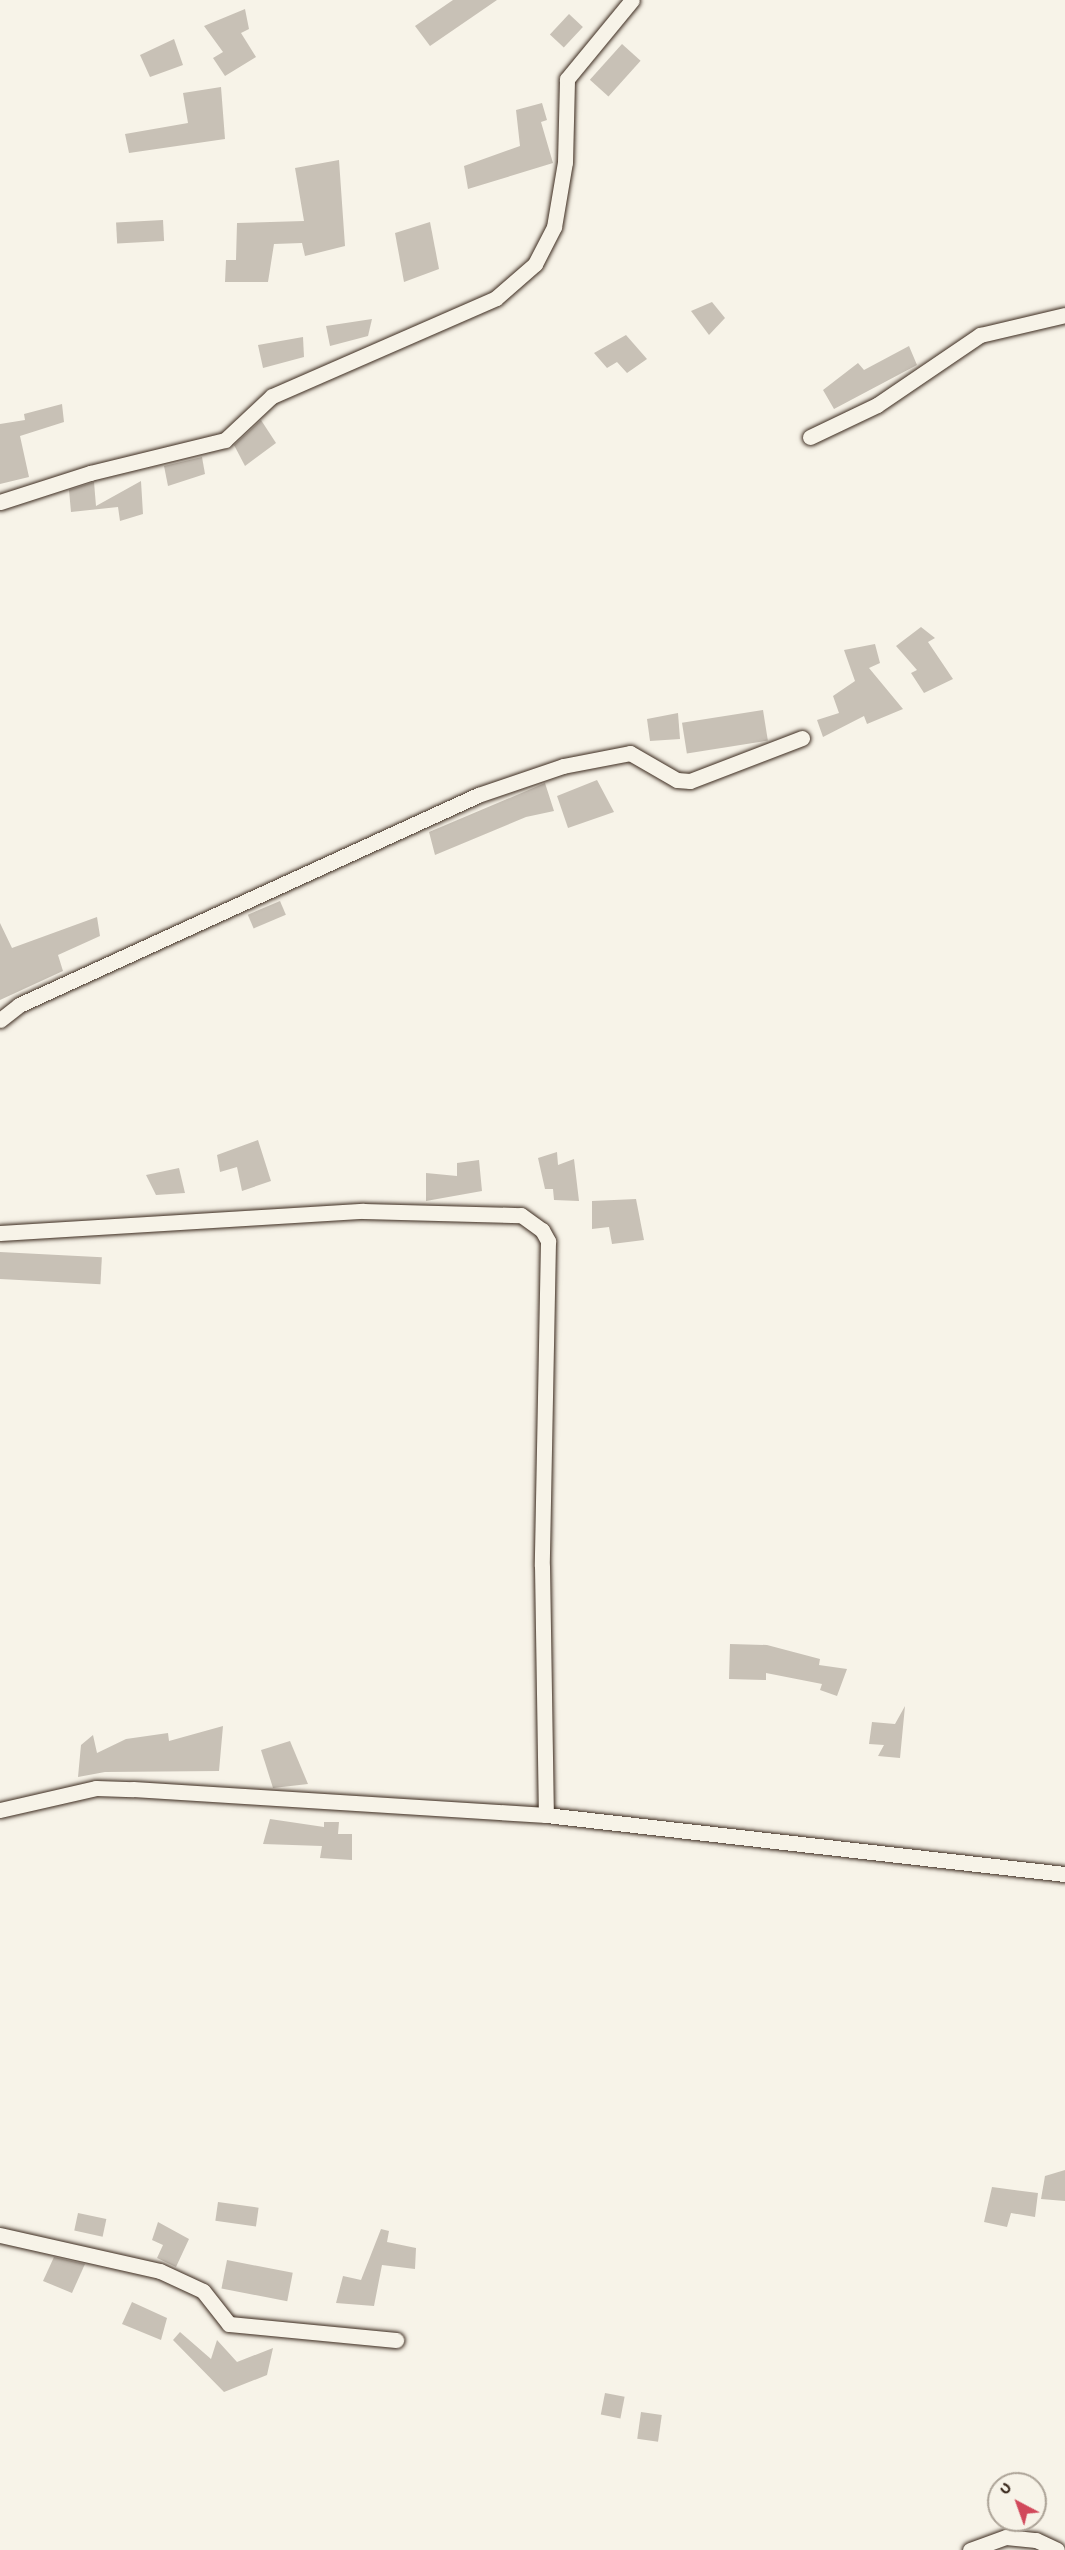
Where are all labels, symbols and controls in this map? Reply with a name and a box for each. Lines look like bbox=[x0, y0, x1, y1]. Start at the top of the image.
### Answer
north arrow bbox=[987, 2472, 1047, 2532]
text: U bbox=[996, 2479, 1016, 2500]

